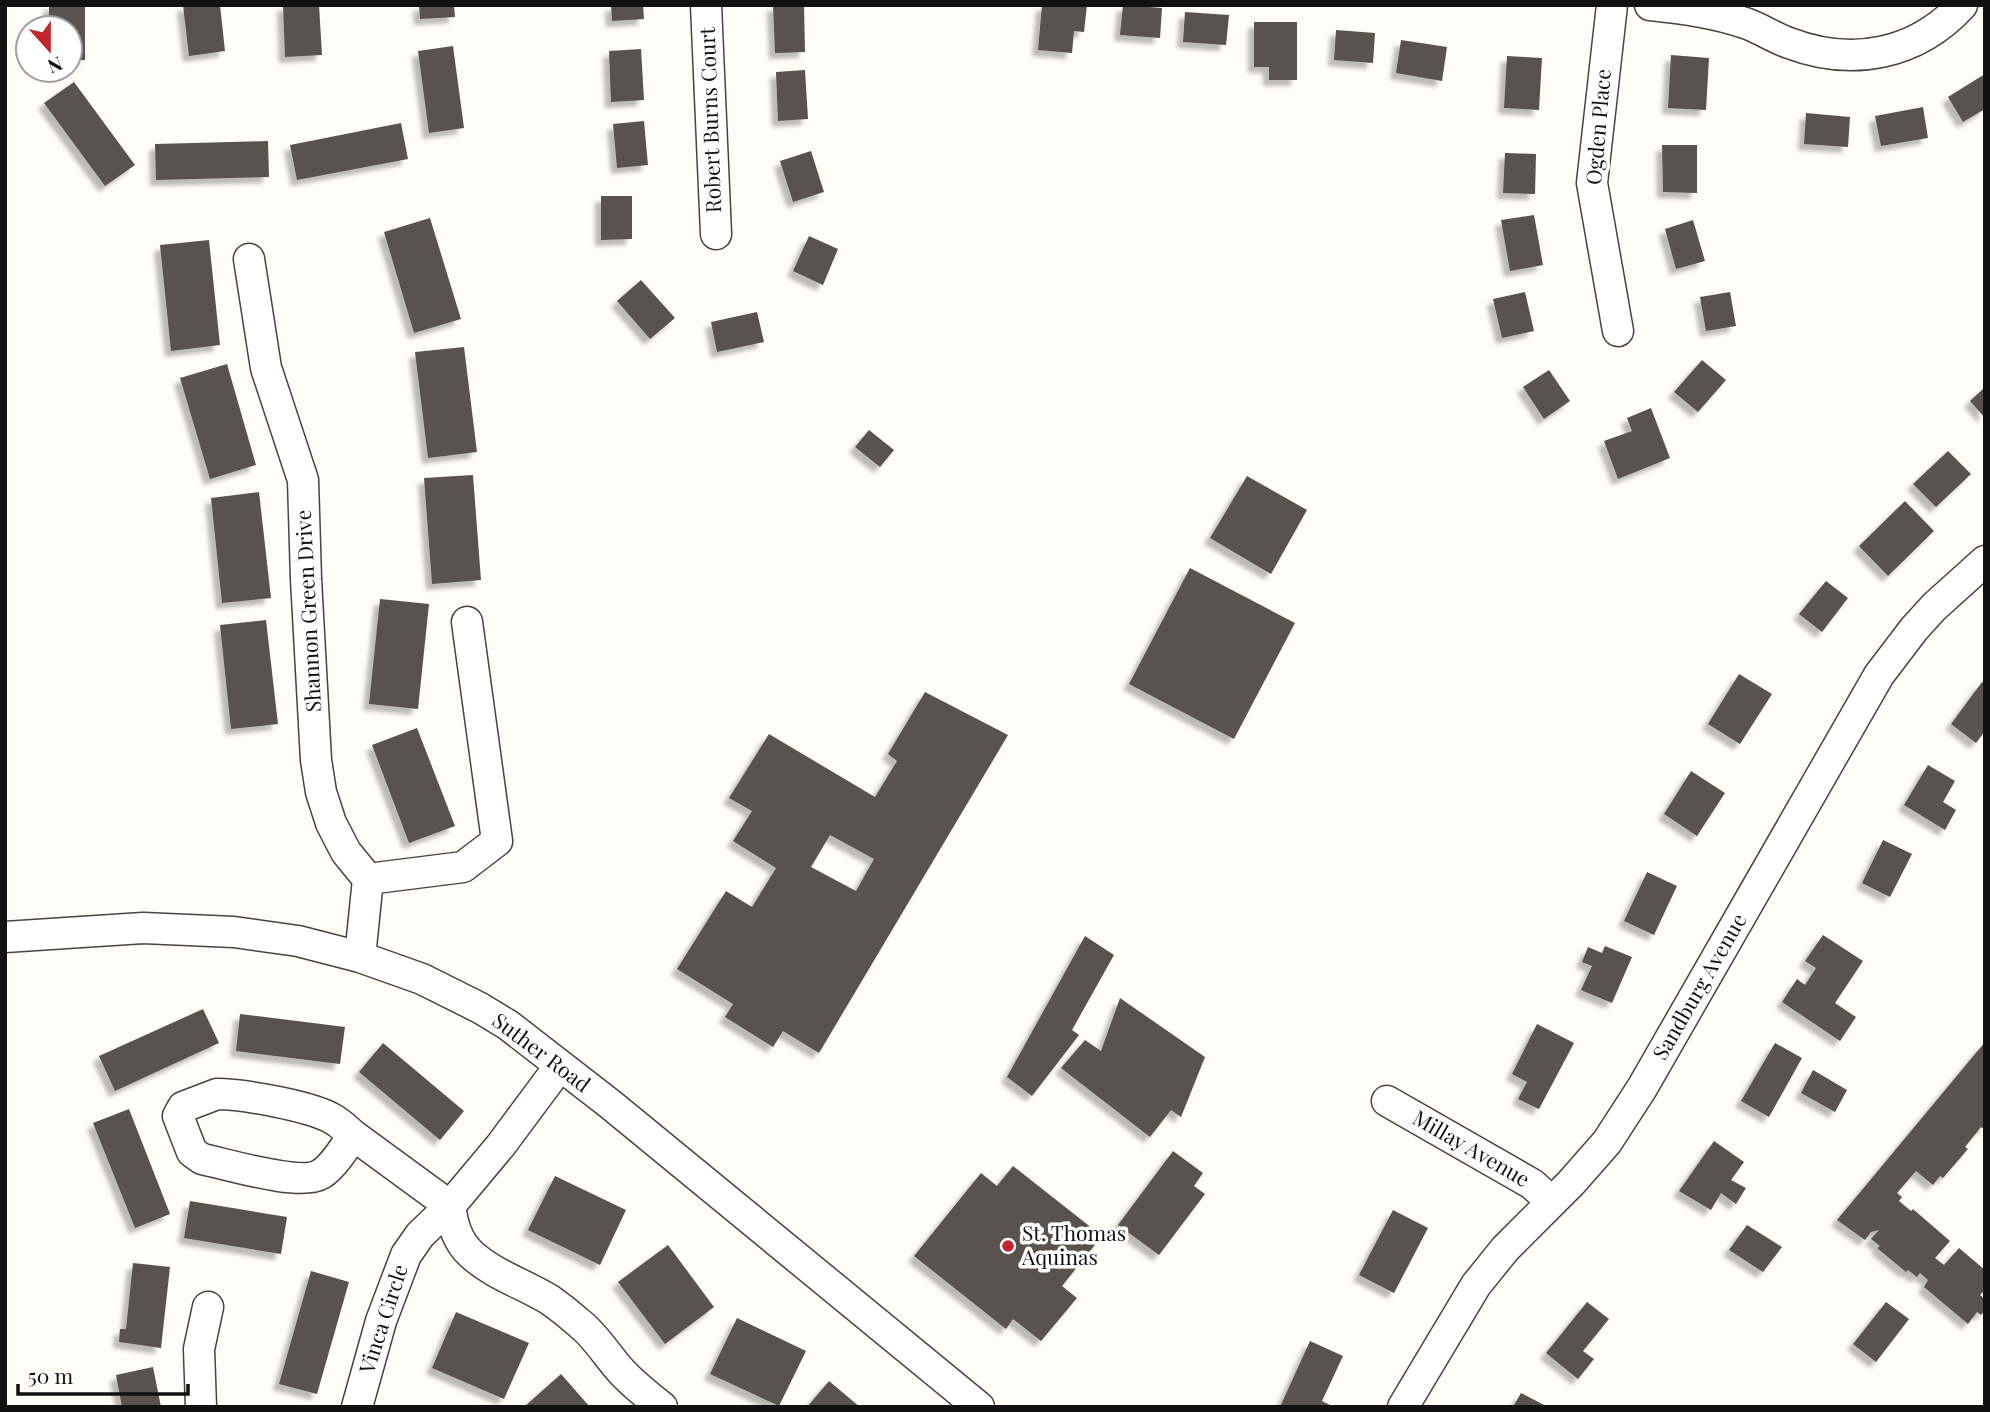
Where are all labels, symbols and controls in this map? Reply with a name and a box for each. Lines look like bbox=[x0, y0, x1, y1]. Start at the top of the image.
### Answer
north arrow bbox=[14, 14, 84, 84]
street label: Robert Burns Court bbox=[692, 26, 726, 213]
text: N bbox=[44, 51, 67, 80]
street label: Ogden Place bbox=[1578, 68, 1616, 186]
street label: Shannon Green Drive bbox=[288, 509, 326, 713]
street label: Sandburg Avenue bbox=[1645, 908, 1752, 1064]
street label: Suther Road bbox=[488, 1005, 597, 1097]
street label: Millay Avenue bbox=[1408, 1102, 1536, 1192]
place label: St. Thomas Aquinas bbox=[1021, 1218, 1126, 1270]
marker: St. Thomas Aquinas bbox=[1000, 1238, 1016, 1254]
street label: Vinca Circle bbox=[351, 1260, 413, 1377]
scale bar bbox=[18, 1352, 187, 1396]
text: 50 m bbox=[28, 1361, 74, 1389]

